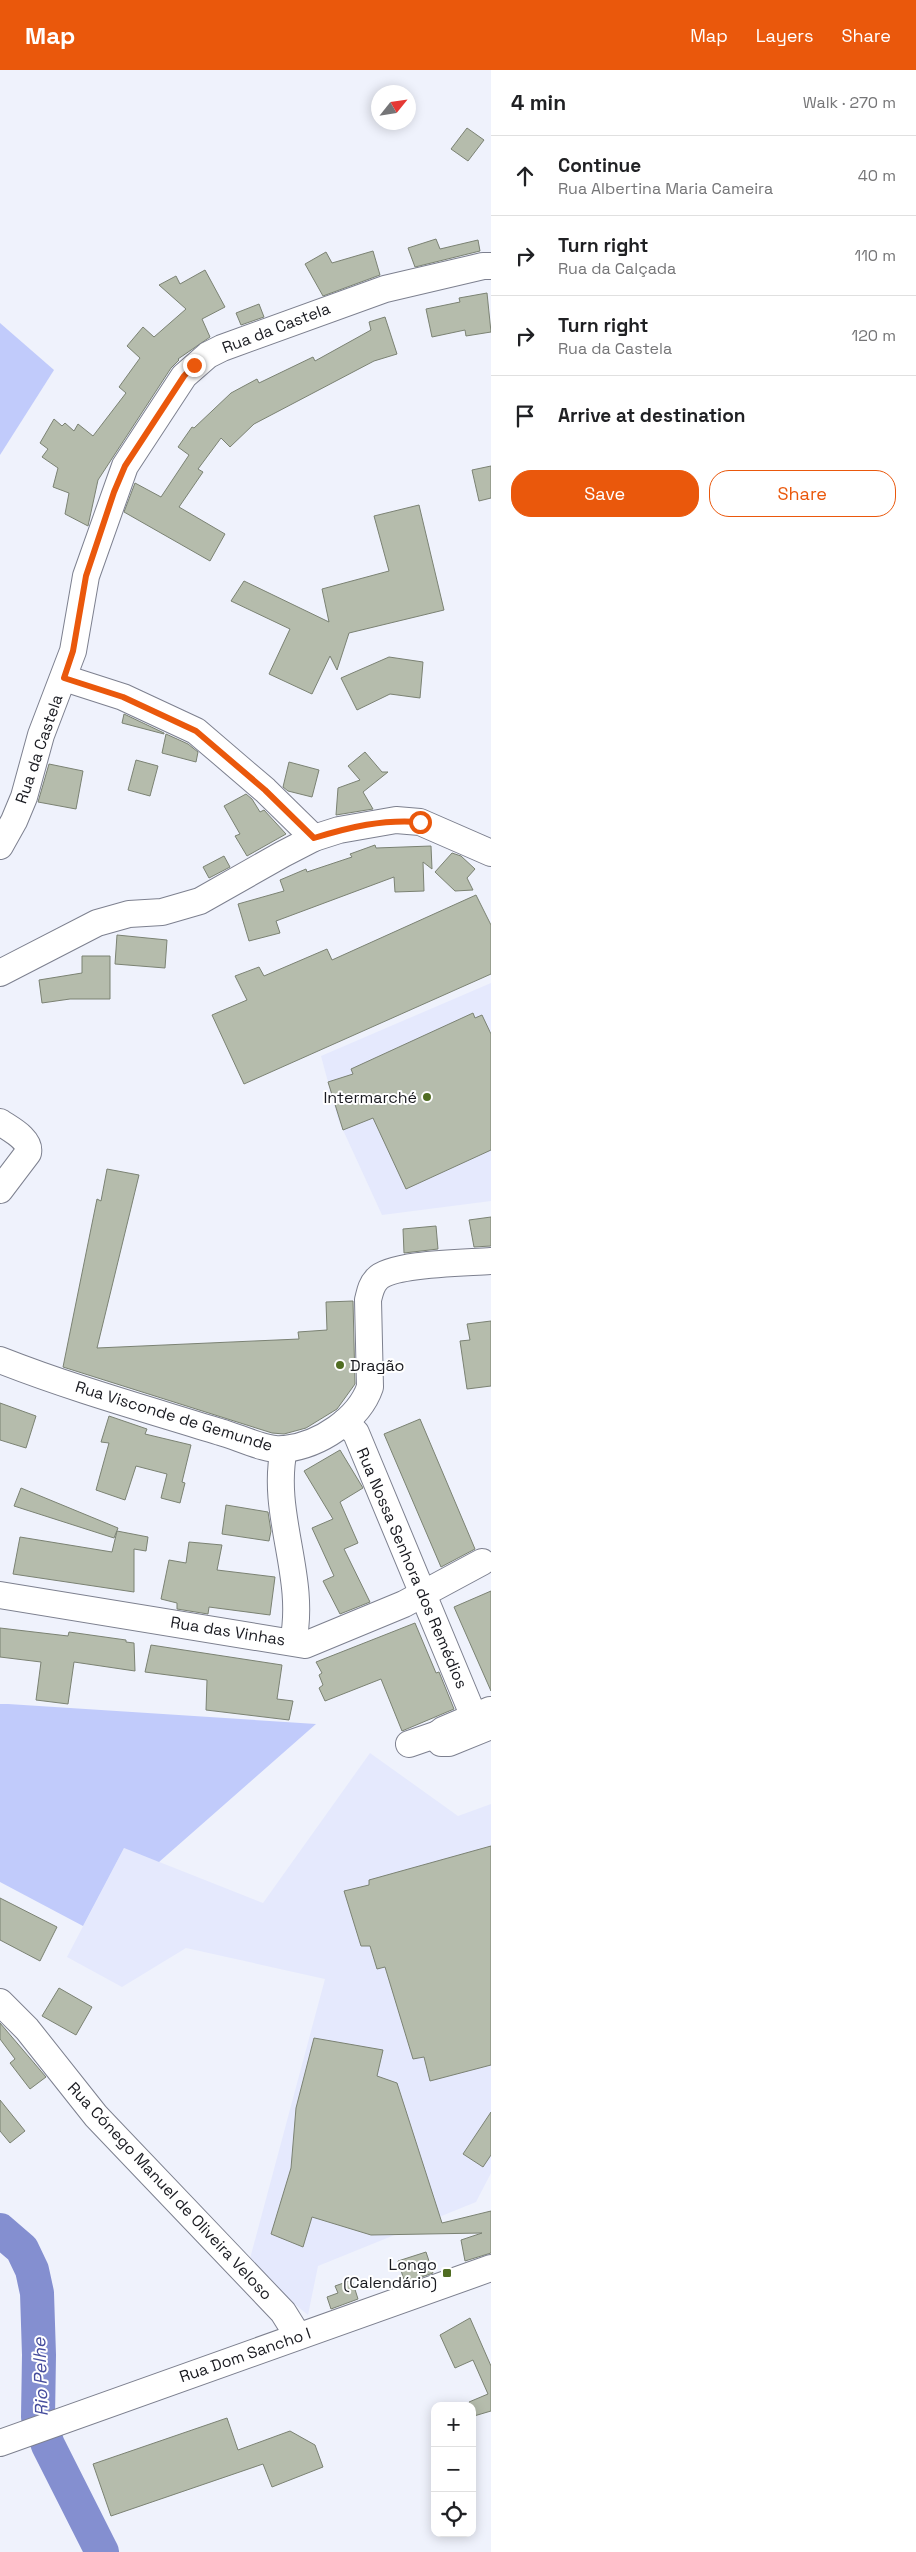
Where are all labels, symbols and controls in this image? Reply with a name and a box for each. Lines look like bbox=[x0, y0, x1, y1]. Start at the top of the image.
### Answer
text: Map bbox=[25, 20, 75, 51]
text: Map bbox=[690, 24, 728, 47]
text: Layers bbox=[756, 24, 813, 47]
text: Share bbox=[841, 24, 891, 47]
north arrow bbox=[371, 85, 416, 130]
text: 4 min bbox=[511, 89, 566, 116]
text: Walk · 270 m bbox=[803, 92, 896, 113]
text: Continue bbox=[558, 153, 641, 178]
icon: ahead bbox=[511, 162, 539, 190]
text: 40 m bbox=[858, 165, 896, 186]
text: Rua Albertina Maria Cameira bbox=[558, 178, 773, 199]
text: Turn right bbox=[558, 233, 648, 258]
icon: right bbox=[511, 242, 539, 270]
text: 110 m bbox=[854, 245, 896, 266]
text: Rua da Calçada bbox=[558, 258, 676, 279]
street label: Rua da Castela bbox=[219, 298, 333, 358]
text: Turn right bbox=[558, 313, 648, 338]
icon: right bbox=[511, 322, 539, 350]
text: 120 m bbox=[852, 325, 896, 346]
text: Rua da Castela bbox=[558, 338, 672, 359]
route end bbox=[183, 354, 206, 377]
icon: arrive bbox=[511, 402, 539, 430]
text: Arrive at destination bbox=[558, 403, 746, 428]
button: Save bbox=[511, 470, 699, 517]
button: Share bbox=[709, 470, 896, 517]
street label: Rua da Castela bbox=[10, 692, 68, 806]
route start bbox=[409, 811, 432, 834]
place label: Intermarché bbox=[323, 1087, 417, 1108]
marker: Intermarché bbox=[421, 1091, 433, 1103]
place label: Dragão bbox=[350, 1355, 405, 1376]
marker: Dragão bbox=[334, 1359, 346, 1371]
street label: Rua Visconde de Gemunde bbox=[73, 1376, 275, 1456]
street label: Rua Nossa Senhora dos Remédios bbox=[352, 1444, 472, 1692]
street label: Rua das Vinhas bbox=[169, 1612, 287, 1650]
street label: Rua Cónego Manuel de Oliveira Veloso bbox=[63, 2077, 277, 2305]
place label: Longo (Calendário) bbox=[343, 2254, 437, 2293]
marker: Longo (Calendário) bbox=[441, 2267, 453, 2279]
street label: Rua Dom Sancho I bbox=[177, 2323, 313, 2387]
water label: Rio Pelhe bbox=[27, 2336, 53, 2417]
map controls bbox=[431, 2402, 476, 2537]
button: + bbox=[431, 2402, 476, 2447]
button: − bbox=[431, 2447, 476, 2492]
button: locate bbox=[431, 2492, 476, 2537]

